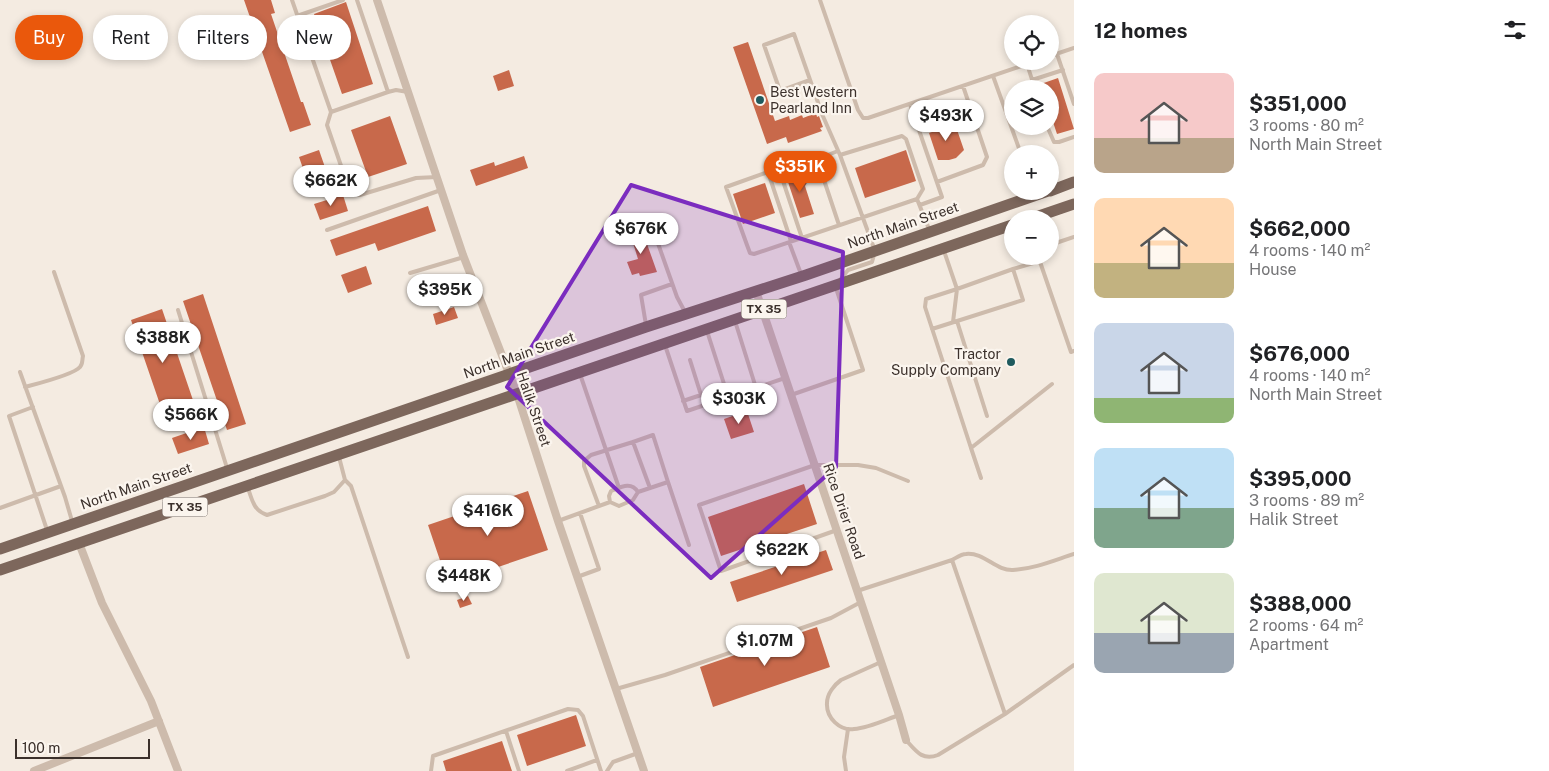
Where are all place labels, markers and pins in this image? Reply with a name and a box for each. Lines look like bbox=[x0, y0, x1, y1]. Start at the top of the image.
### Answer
place label: Best Western Pearland Inn bbox=[770, 84, 857, 116]
marker: Best Western Pearland Inn bbox=[754, 94, 766, 106]
pin: $493K bbox=[911, 100, 981, 142]
pin: $351K bbox=[765, 150, 835, 193]
pin: $662K bbox=[296, 164, 366, 207]
pin: $676K bbox=[606, 212, 676, 255]
pin: $395K bbox=[410, 274, 480, 316]
pin: $388K bbox=[128, 322, 198, 364]
place label: Tractor Supply Company bbox=[891, 346, 1002, 378]
marker: Tractor Supply Company bbox=[1005, 356, 1017, 368]
pin: $303K bbox=[704, 382, 774, 425]
pin: $566K bbox=[156, 398, 226, 441]
pin: $416K bbox=[453, 494, 523, 537]
pin: $622K bbox=[747, 534, 817, 576]
pin: $448K bbox=[429, 560, 499, 602]
pin: $1.07M bbox=[724, 624, 806, 667]

